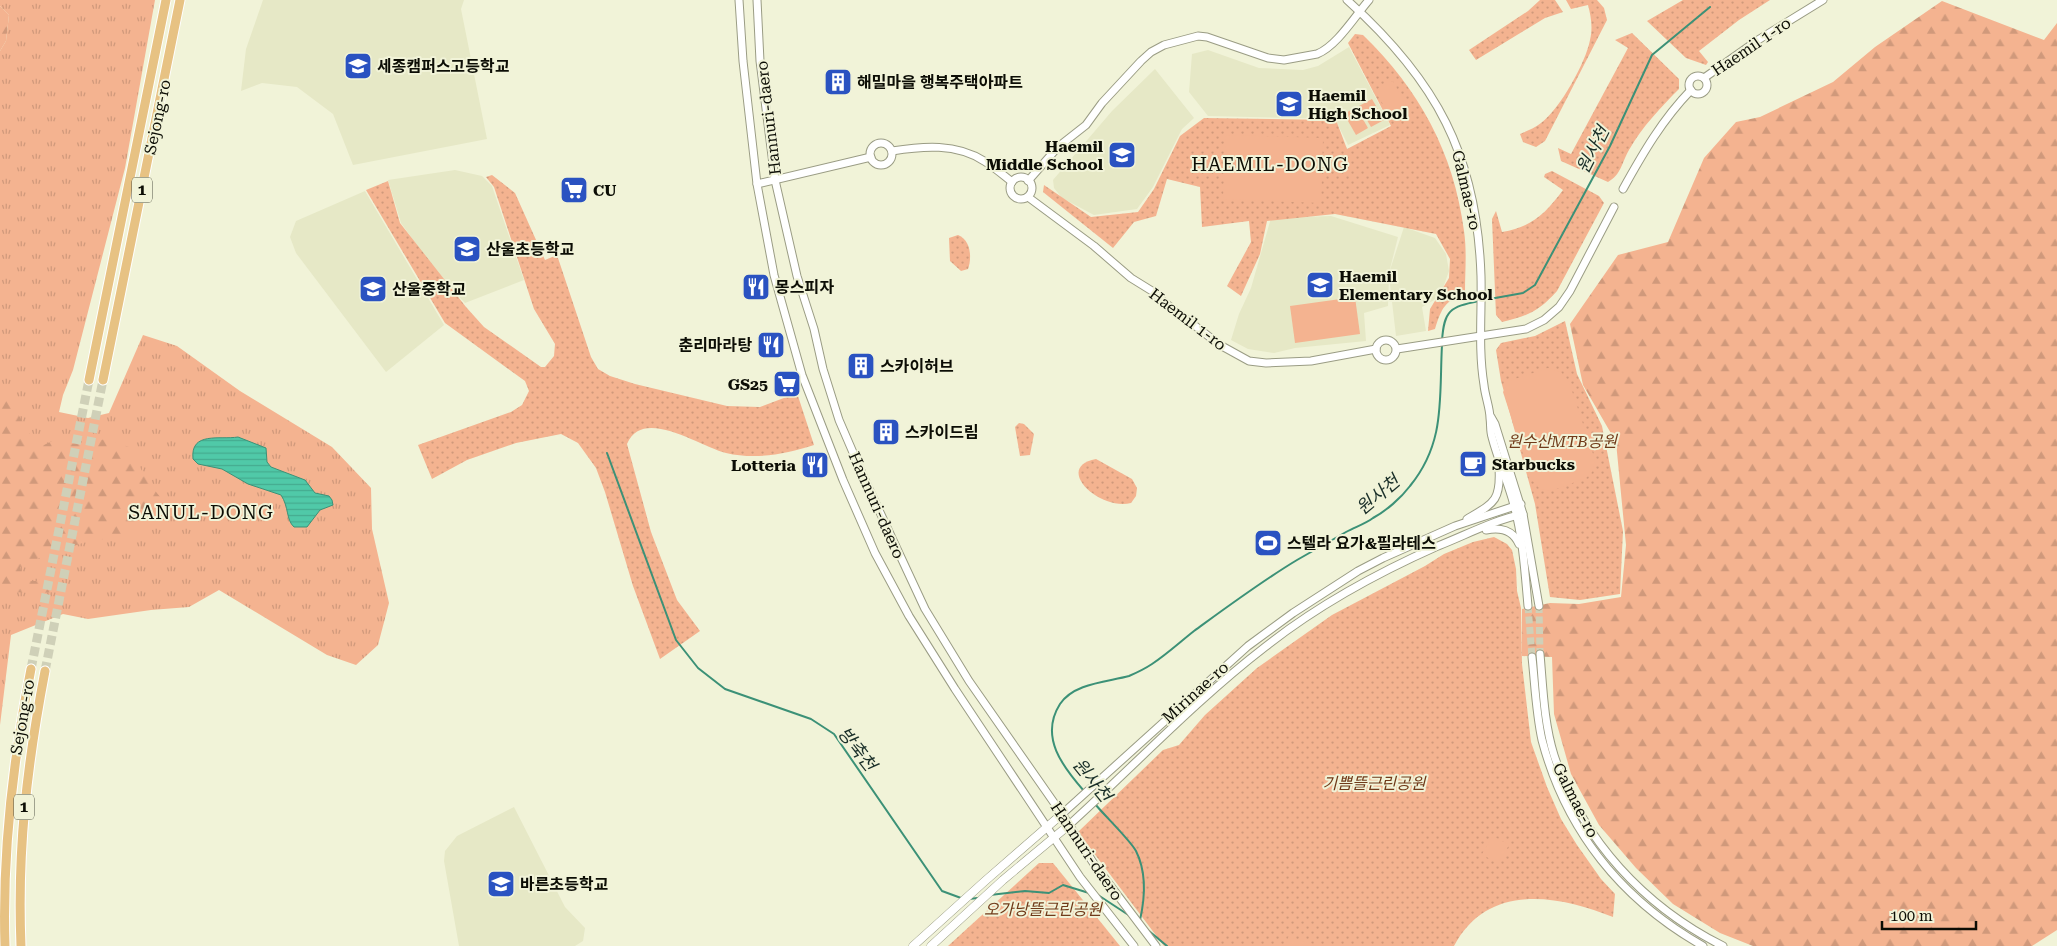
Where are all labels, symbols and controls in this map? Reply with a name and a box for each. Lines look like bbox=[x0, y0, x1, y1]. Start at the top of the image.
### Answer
street label: Haemil 1-ro bbox=[1708, 13, 1795, 80]
school or university icon: 세종캠퍼스고등학교 bbox=[343, 51, 373, 81]
place label: 세종캠퍼스고등학교 bbox=[377, 57, 510, 76]
street label: Hannuri-daero bbox=[752, 60, 785, 176]
building icon: 해밀마을 행복주택아파트 bbox=[823, 67, 853, 97]
place label: 해밀마을 행복주택아파트 bbox=[857, 73, 1023, 92]
street label: Sejong-ro bbox=[140, 78, 175, 156]
place label: Haemil High School bbox=[1308, 86, 1408, 123]
school or university icon: Haemil High School bbox=[1274, 89, 1304, 119]
water label: 원사천 bbox=[1572, 121, 1614, 177]
place label: Haemil Middle School bbox=[986, 137, 1104, 174]
school or university icon: Haemil Middle School bbox=[1107, 140, 1137, 170]
street label: Galmae-ro bbox=[1448, 148, 1485, 232]
district label: HAEMIL-DONG bbox=[1191, 153, 1349, 176]
supermarket icon: CU bbox=[559, 175, 589, 205]
road number: 1 bbox=[132, 178, 152, 202]
place label: CU bbox=[593, 181, 617, 200]
school or university icon: 산울초등학교 bbox=[452, 234, 482, 264]
place label: 산울초등학교 bbox=[486, 240, 575, 259]
place label: Haemil Elementary School bbox=[1339, 267, 1494, 304]
school or university icon: Haemil Elementary School bbox=[1305, 270, 1335, 300]
restaurant icon: 몽스피자 bbox=[741, 272, 771, 302]
school or university icon: 산울중학교 bbox=[358, 274, 388, 304]
place label: 몽스피자 bbox=[775, 278, 834, 297]
place label: 산울중학교 bbox=[392, 280, 466, 299]
street label: Haemil 1-ro bbox=[1145, 284, 1230, 355]
restaurant icon: 춘리마라탕 bbox=[756, 330, 786, 360]
place label: 춘리마라탕 bbox=[678, 336, 752, 355]
building icon: 스카이허브 bbox=[846, 351, 876, 381]
place label: 스카이허브 bbox=[880, 357, 954, 376]
supermarket icon: GS25 bbox=[772, 369, 802, 399]
place label: GS25 bbox=[728, 375, 768, 394]
building icon: 스카이드림 bbox=[871, 417, 901, 447]
place label: 스카이드림 bbox=[905, 423, 979, 442]
park label: 원수산MTB공원 bbox=[1507, 432, 1618, 451]
street label: Hannuri-daero bbox=[845, 449, 909, 562]
cafe icon: Starbucks bbox=[1458, 449, 1488, 479]
restaurant icon: Lotteria bbox=[800, 450, 830, 480]
place label: Starbucks bbox=[1492, 455, 1575, 474]
place label: Lotteria bbox=[731, 456, 797, 475]
water label: 원사천 bbox=[1352, 469, 1405, 519]
district label: SANUL-DONG bbox=[128, 501, 274, 524]
sports icon: 스텔라 요가&필라테스 bbox=[1253, 528, 1283, 558]
place label: 스텔라 요가&필라테스 bbox=[1287, 534, 1436, 553]
street label: Mirinae-ro bbox=[1158, 657, 1233, 727]
street label: Sejong-ro bbox=[7, 678, 39, 756]
water label: 방축천 bbox=[834, 723, 882, 777]
water label: 원사천 bbox=[1069, 754, 1118, 807]
street label: Galmae-ro bbox=[1549, 760, 1603, 841]
park label: 기쁨뜰근린공원 bbox=[1322, 774, 1427, 793]
road number: 1 bbox=[14, 794, 34, 820]
street label: Hannuri-daero bbox=[1047, 798, 1127, 904]
school or university icon: 바른초등학교 bbox=[486, 869, 516, 899]
place label: 바른초등학교 bbox=[520, 875, 609, 894]
scale bar bbox=[1882, 898, 1976, 930]
park label: 오가낭뜰근린공원 bbox=[984, 900, 1103, 919]
text: 100 m bbox=[1890, 907, 1933, 925]

